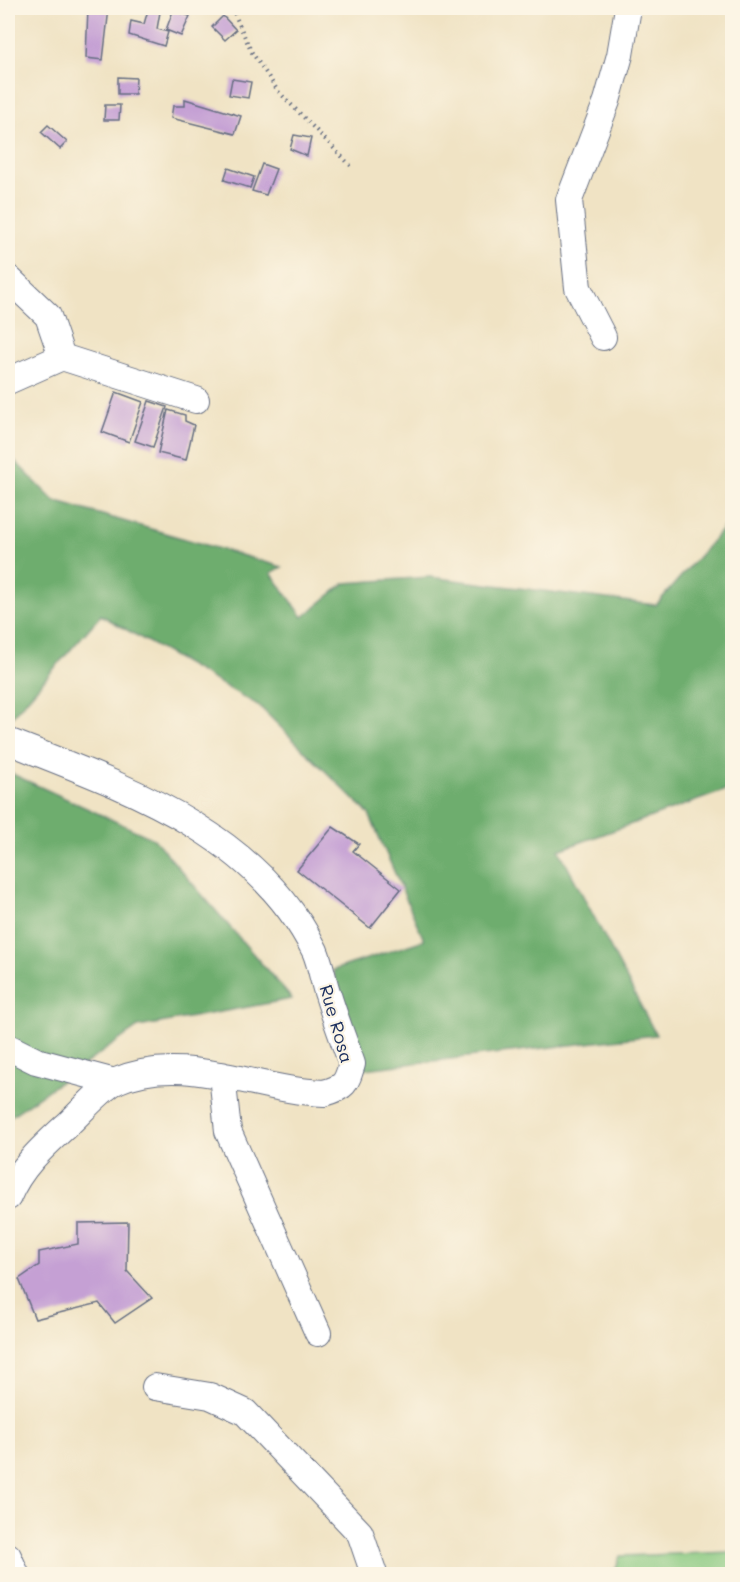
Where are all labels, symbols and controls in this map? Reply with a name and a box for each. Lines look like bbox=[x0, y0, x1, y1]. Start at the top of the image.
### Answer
street label: Rue Rosa bbox=[314, 982, 360, 1066]

